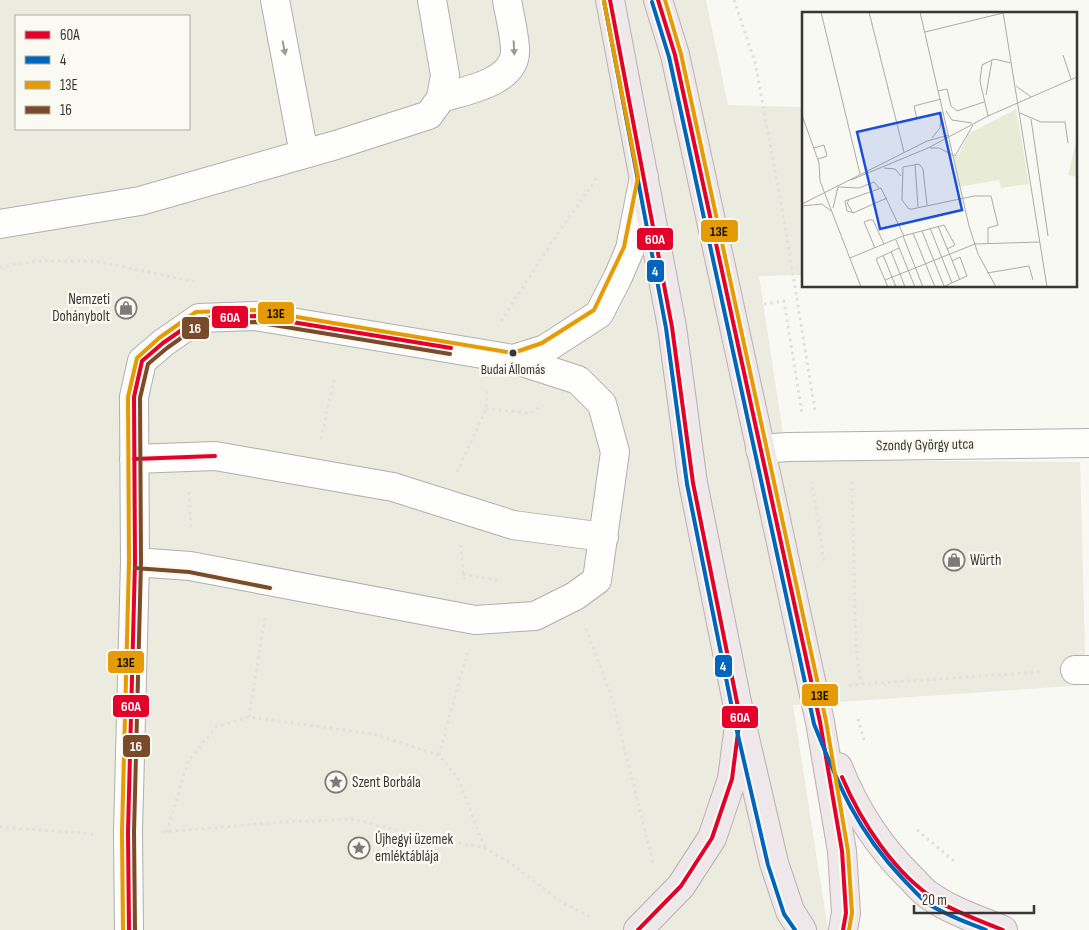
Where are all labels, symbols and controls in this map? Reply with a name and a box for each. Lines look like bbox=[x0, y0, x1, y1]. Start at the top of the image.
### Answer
inset map bbox=[802, 12, 1076, 288]
legend bbox=[15, 15, 190, 130]
text: 60A bbox=[60, 26, 80, 45]
one-way arrow bbox=[280, 40, 288, 55]
one-way arrow bbox=[510, 41, 518, 57]
text: 4 bbox=[60, 51, 66, 70]
text: 13E bbox=[60, 76, 78, 95]
text: 16 bbox=[60, 101, 72, 120]
line badge: 13E bbox=[700, 219, 739, 243]
text: 13E bbox=[710, 223, 728, 240]
line badge: 60A bbox=[636, 227, 674, 251]
text: 60A bbox=[645, 231, 665, 248]
line badge: 4 bbox=[646, 259, 665, 283]
text: 4 bbox=[652, 263, 659, 280]
place label: Nemzeti Dohánybolt bbox=[52, 290, 110, 326]
shop icon: Nemzeti Dohánybolt bbox=[114, 296, 138, 320]
line badge: 13E bbox=[257, 301, 295, 325]
line badge: 60A bbox=[211, 305, 249, 329]
text: 13E bbox=[267, 305, 285, 322]
text: 60A bbox=[220, 309, 240, 326]
line badge: 16 bbox=[181, 316, 210, 340]
text: 16 bbox=[189, 320, 201, 337]
marker: Budai Állomás bbox=[508, 348, 518, 358]
place label: Budai Állomás bbox=[481, 361, 545, 378]
street label: Szondy György utca bbox=[876, 435, 974, 455]
shop icon: Würth bbox=[942, 548, 966, 572]
place label: Würth bbox=[970, 551, 1001, 570]
line badge: 13E bbox=[107, 650, 145, 674]
text: 13E bbox=[117, 654, 135, 671]
line badge: 4 bbox=[714, 654, 733, 678]
text: 4 bbox=[720, 658, 727, 675]
line badge: 13E bbox=[801, 683, 839, 707]
text: 13E bbox=[811, 687, 829, 704]
line badge: 60A bbox=[112, 694, 150, 718]
text: 60A bbox=[121, 698, 141, 715]
line badge: 60A bbox=[721, 705, 759, 729]
text: 60A bbox=[730, 709, 750, 726]
line badge: 16 bbox=[122, 734, 151, 758]
text: 16 bbox=[130, 738, 142, 755]
place icon: Szent Borbála bbox=[324, 770, 348, 794]
place label: Szent Borbála bbox=[352, 773, 421, 792]
place label: Újhegyi üzemek emléktáblája bbox=[375, 830, 453, 866]
place icon: Újhegyi üzemek emléktáblája bbox=[347, 836, 371, 860]
scale bar bbox=[914, 882, 1034, 914]
text: 20 m bbox=[922, 891, 947, 910]

